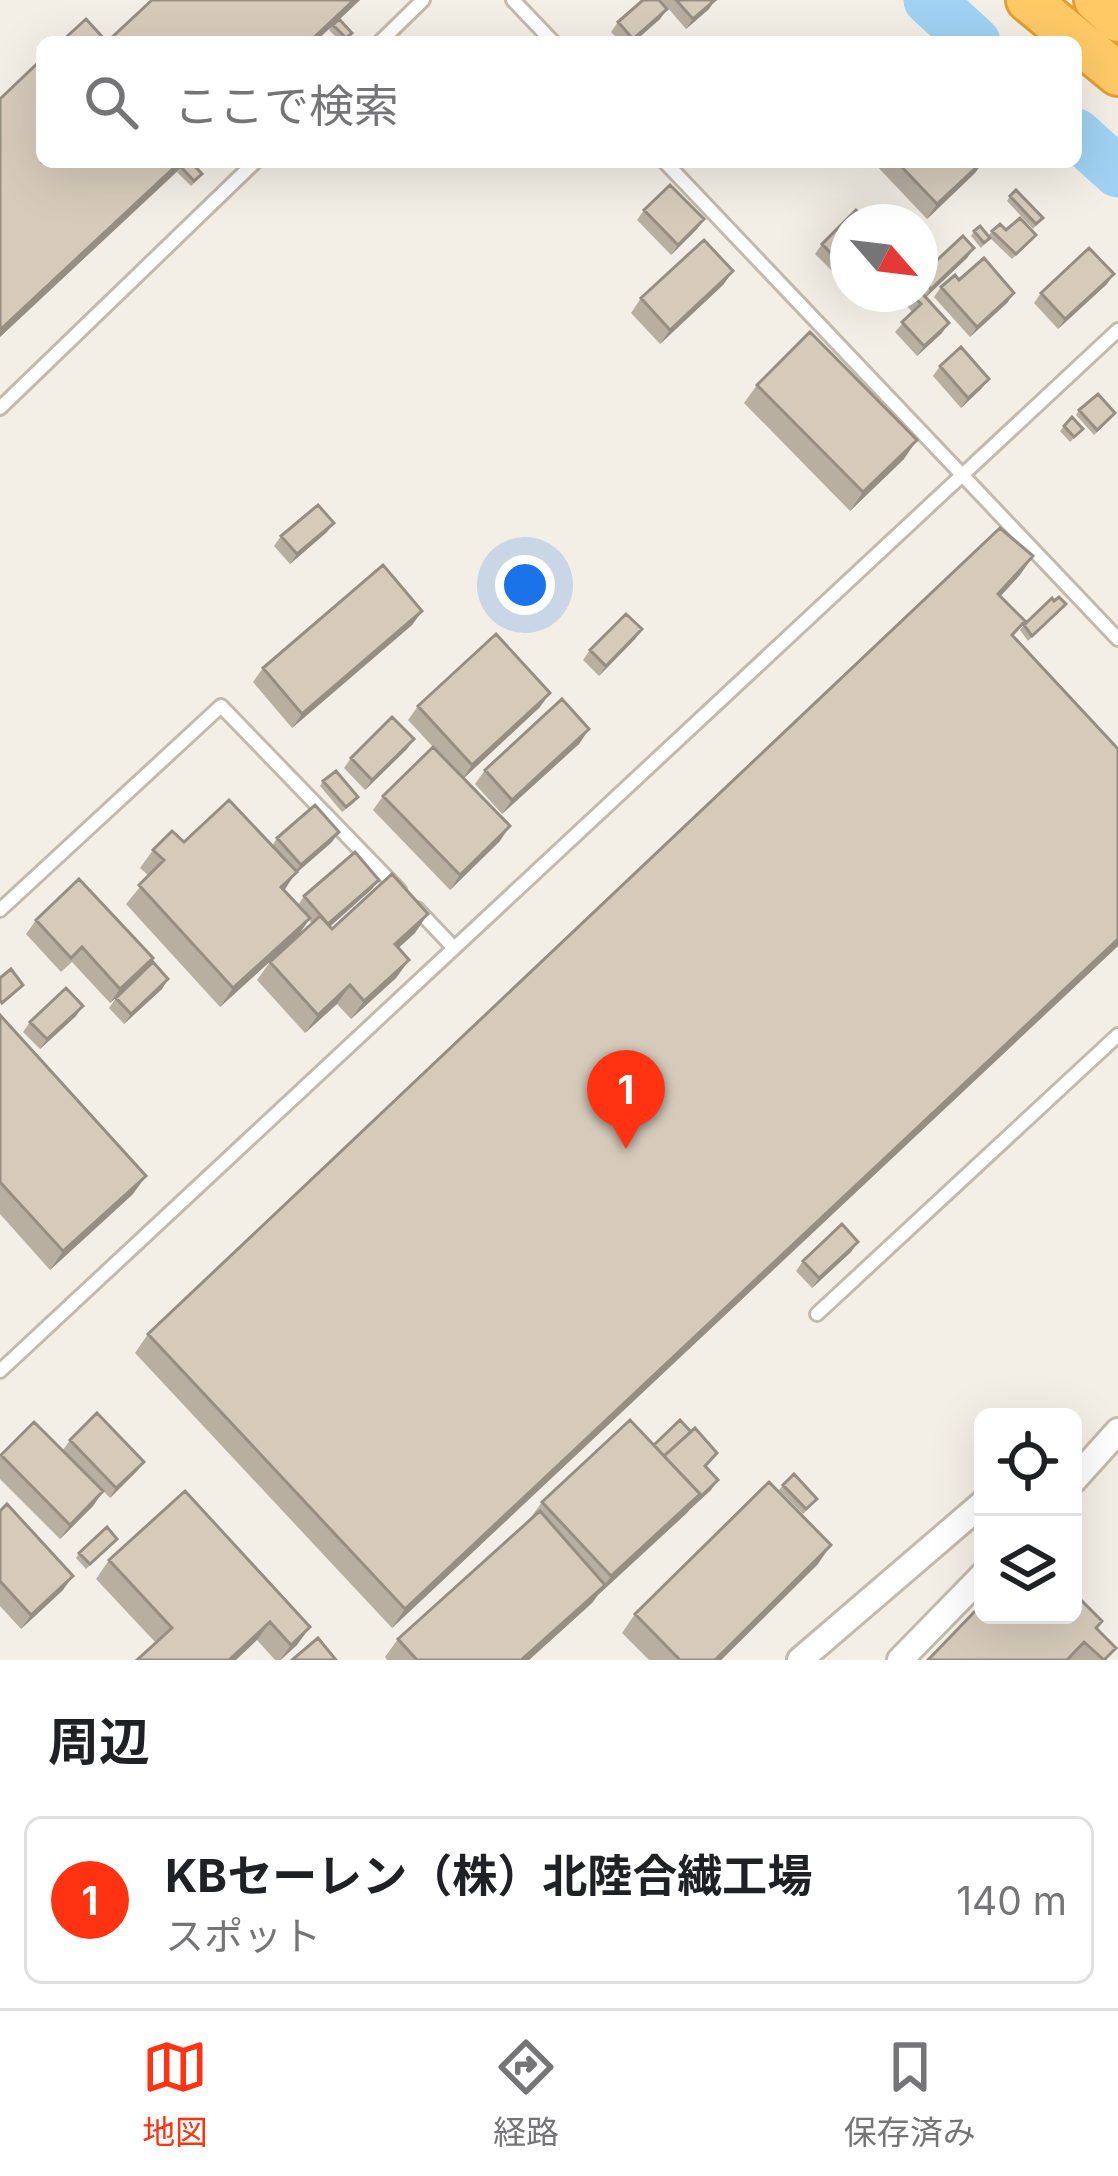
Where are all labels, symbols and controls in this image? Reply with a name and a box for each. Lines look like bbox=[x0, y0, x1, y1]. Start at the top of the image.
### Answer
search box bbox=[36, 36, 1082, 168]
icon: search bbox=[78, 69, 144, 135]
text: ここで検索 bbox=[174, 78, 399, 133]
north arrow bbox=[830, 204, 938, 312]
your location bbox=[495, 555, 555, 615]
pin: 1 bbox=[587, 1050, 665, 1149]
map controls bbox=[974, 1408, 1082, 1624]
button: locate bbox=[974, 1408, 1082, 1516]
button: layers bbox=[974, 1516, 1082, 1624]
text: 周辺 bbox=[48, 1711, 150, 1772]
text: KBセーレン（株）北陸合繊工場 bbox=[165, 1848, 812, 1903]
text: 1 bbox=[82, 1877, 98, 1924]
text: 140 m bbox=[956, 1877, 1067, 1924]
text: スポット bbox=[165, 1912, 321, 1959]
tab: 地図 bbox=[142, 2034, 208, 2154]
tab: 経路 bbox=[493, 2034, 559, 2154]
tab: 保存済み bbox=[844, 2034, 976, 2154]

